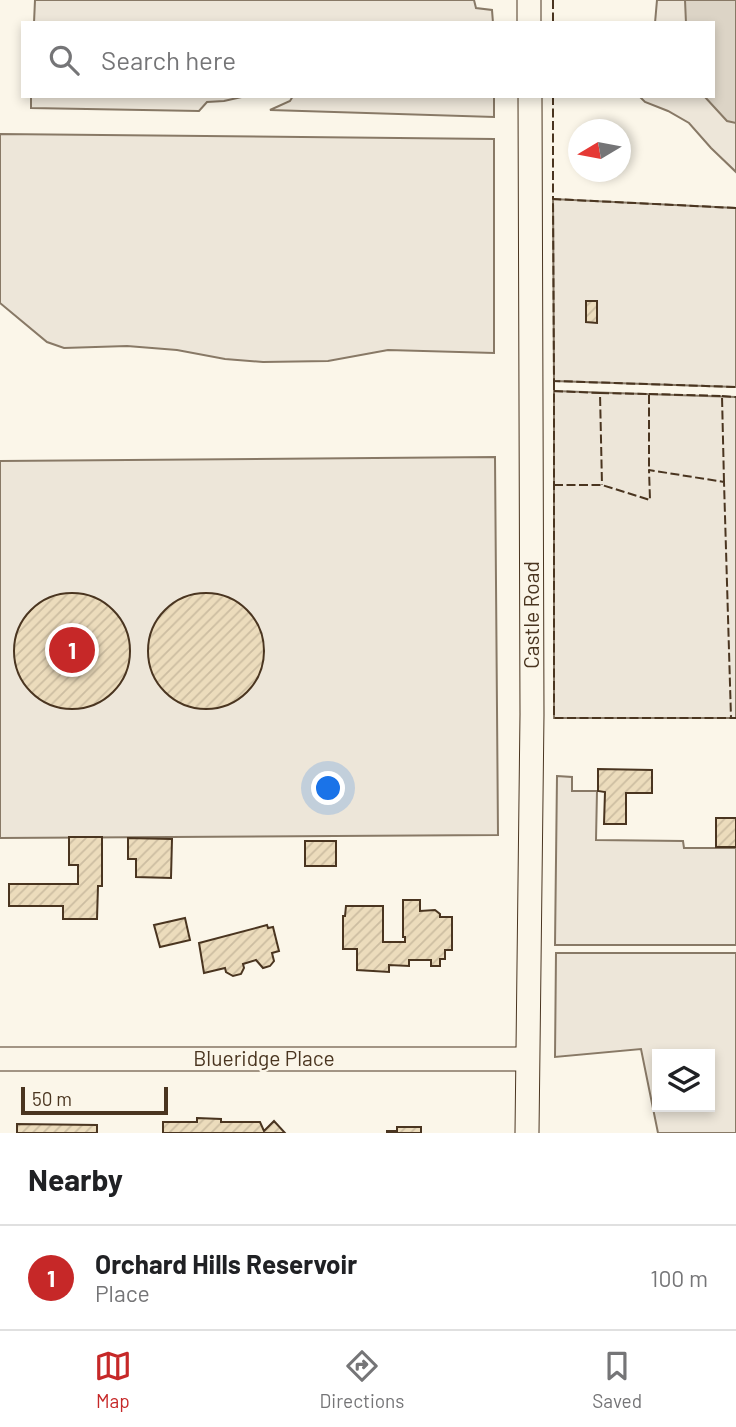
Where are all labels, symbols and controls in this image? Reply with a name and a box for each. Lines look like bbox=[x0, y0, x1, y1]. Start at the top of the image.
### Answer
search box bbox=[21, 21, 715, 98]
icon: search bbox=[45, 41, 83, 79]
text: Search here bbox=[101, 44, 236, 75]
north arrow bbox=[568, 119, 631, 182]
street label: Castle Road bbox=[518, 561, 543, 669]
pin: 1 bbox=[49, 624, 95, 676]
your location bbox=[311, 771, 345, 805]
street label: Blueridge Place bbox=[193, 1045, 335, 1070]
map controls bbox=[652, 1049, 715, 1112]
button: layers bbox=[652, 1049, 715, 1112]
scale bar bbox=[21, 1084, 168, 1116]
text: 50 m bbox=[32, 1087, 72, 1110]
text: Nearby bbox=[28, 1161, 123, 1197]
text: Orchard Hills Reservoir bbox=[95, 1248, 357, 1279]
text: 1 bbox=[47, 1264, 55, 1292]
text: 100 m bbox=[650, 1264, 708, 1292]
text: Place bbox=[95, 1279, 150, 1307]
tab: Map bbox=[94, 1347, 132, 1412]
tab: Directions bbox=[320, 1347, 405, 1412]
tab: Saved bbox=[592, 1347, 642, 1412]

